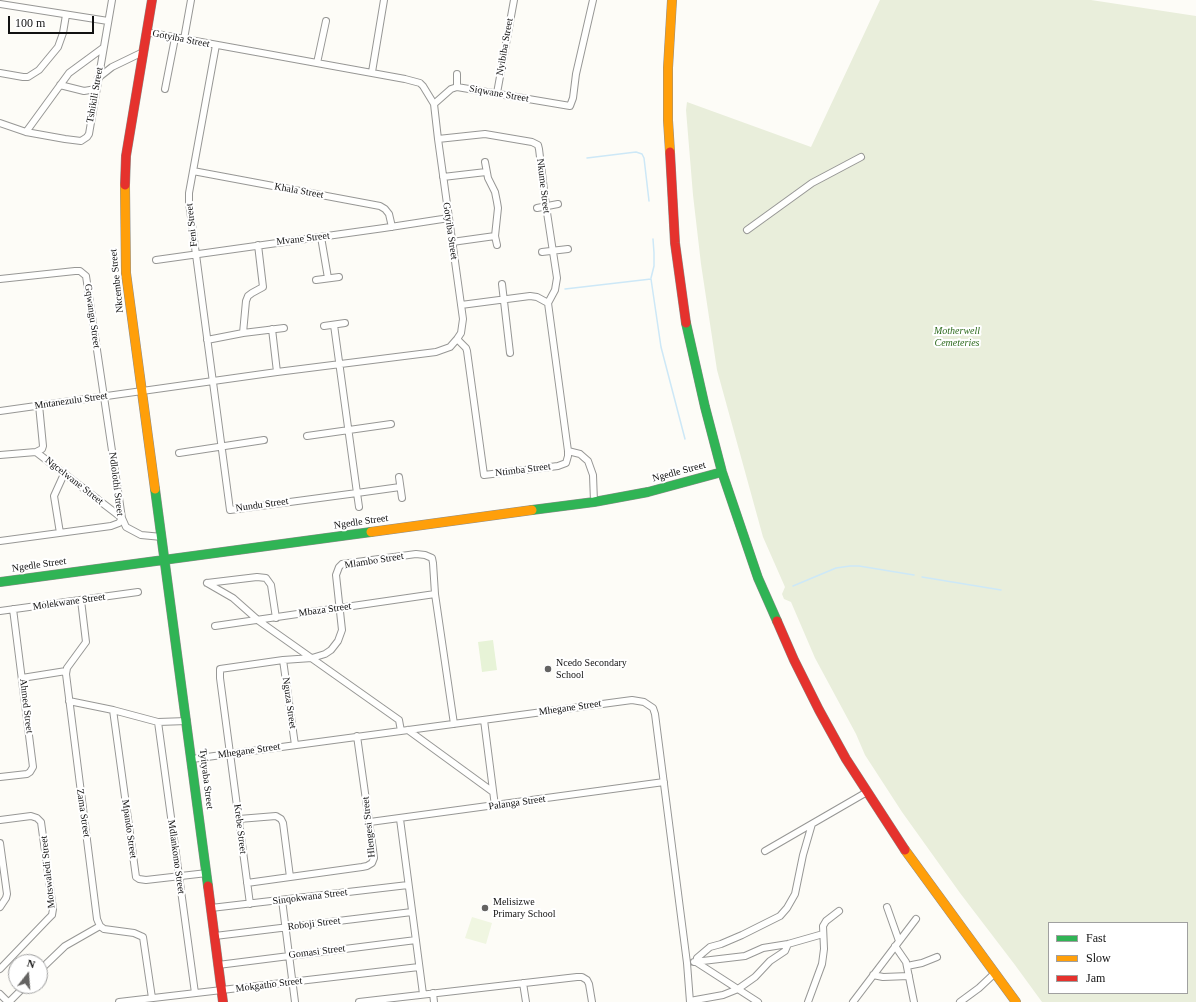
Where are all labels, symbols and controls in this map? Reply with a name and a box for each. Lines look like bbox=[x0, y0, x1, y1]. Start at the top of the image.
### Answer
scale bar bbox=[10, 8, 96, 34]
text: 100 m bbox=[15, 16, 45, 30]
street label: Nyibiba Street bbox=[494, 17, 516, 77]
street label: Gotyiba Street bbox=[151, 28, 211, 50]
street label: Tshikili Street bbox=[84, 66, 106, 124]
street label: Siqwane Street bbox=[468, 83, 530, 105]
street label: Nkume Street bbox=[534, 158, 552, 214]
street label: Khala Street bbox=[273, 181, 325, 201]
street label: Gotyiba Street bbox=[440, 201, 460, 261]
street label: Feni Street bbox=[184, 203, 200, 247]
street label: Mvane Street bbox=[276, 230, 330, 248]
street label: Nkcembe Street bbox=[108, 248, 126, 314]
street label: Gqwangu Street bbox=[82, 283, 102, 349]
park label: Motherwell Cemeteries bbox=[934, 325, 980, 348]
street label: Mntanezulu Street bbox=[34, 390, 108, 412]
street label: Ndlolothi Street bbox=[106, 451, 126, 517]
street label: Ngcelwane Street bbox=[42, 454, 106, 508]
street label: Ngedle Street bbox=[651, 459, 707, 485]
street label: Ntimba Street bbox=[495, 461, 551, 479]
street label: Nundu Street bbox=[235, 495, 289, 515]
street label: Ngedle Street bbox=[333, 512, 389, 532]
street label: Mlambo Street bbox=[344, 550, 404, 572]
street label: Ngedle Street bbox=[11, 555, 67, 575]
street label: Molekwane Street bbox=[32, 591, 106, 613]
street label: Mbaza Street bbox=[298, 600, 352, 620]
place label: Ncedo Secondary School bbox=[556, 657, 627, 680]
marker: Ncedo Secondary School bbox=[543, 664, 553, 674]
street label: Nguza Street bbox=[279, 676, 299, 730]
street label: Ahmed Street bbox=[17, 678, 35, 734]
street label: Mhegane Street bbox=[538, 698, 602, 718]
street label: Mhegane Street bbox=[217, 741, 281, 761]
street label: Tyityaba Street bbox=[196, 748, 216, 810]
street label: Zama Street bbox=[74, 788, 92, 838]
street label: Palanga Street bbox=[488, 793, 546, 813]
street label: Hlengesi Street bbox=[360, 796, 378, 858]
street label: Mpando Street bbox=[119, 799, 139, 859]
street label: Krebe Street bbox=[231, 803, 249, 855]
street label: Mdlankomo Street bbox=[165, 819, 187, 895]
street label: Motswaledi Street bbox=[38, 835, 58, 909]
street label: Sinqokwana Street bbox=[272, 886, 348, 908]
place label: Melisizwe Primary School bbox=[493, 896, 555, 920]
marker: Melisizwe Primary School bbox=[480, 903, 490, 913]
street label: Roboji Street bbox=[287, 915, 341, 933]
legend bbox=[1048, 922, 1188, 994]
text: Fast bbox=[1086, 931, 1106, 945]
street label: Gomasi Street bbox=[288, 943, 346, 961]
text: Slow bbox=[1086, 951, 1111, 965]
north arrow bbox=[8, 954, 48, 994]
text: N bbox=[26, 957, 37, 970]
text: Jam bbox=[1086, 971, 1105, 985]
street label: Mokgatho Street bbox=[235, 975, 303, 995]

